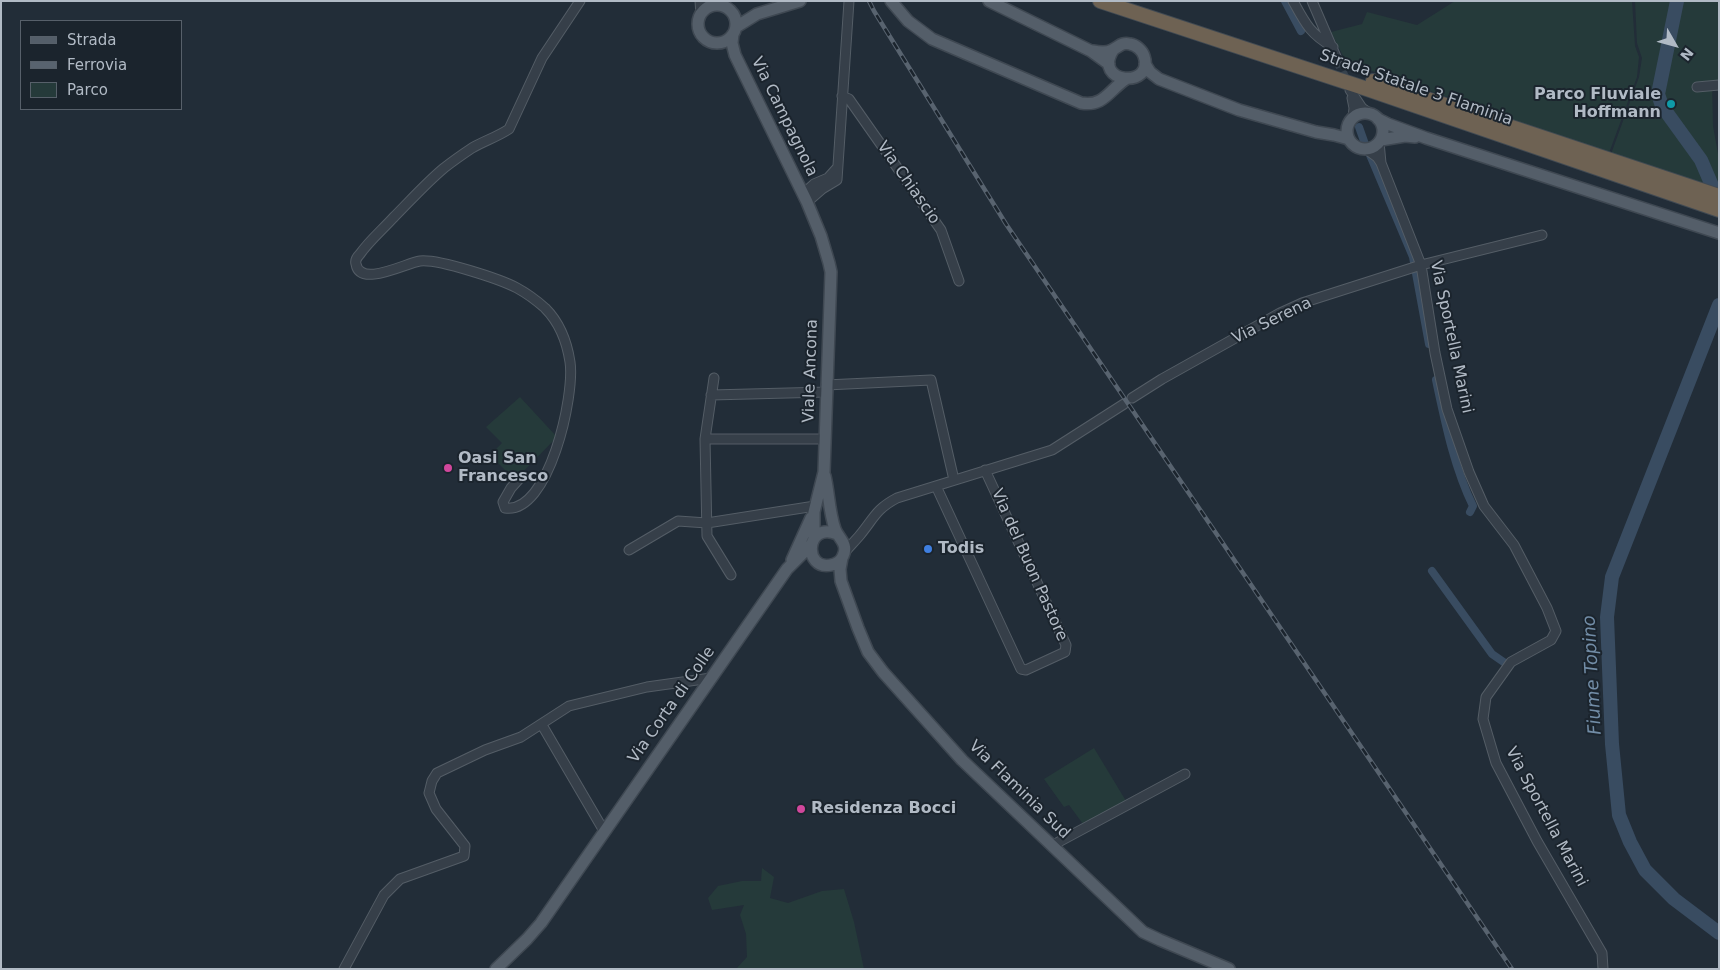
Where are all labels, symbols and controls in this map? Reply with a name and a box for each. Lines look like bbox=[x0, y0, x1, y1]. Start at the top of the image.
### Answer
legend bbox=[20, 20, 182, 110]
north arrow bbox=[1650, 20, 1700, 70]
text: Strada bbox=[67, 31, 116, 49]
text: N bbox=[1677, 45, 1697, 64]
street label: Strada Statale 3 Flaminia bbox=[1317, 46, 1515, 130]
street label: Via Campagnola bbox=[747, 54, 821, 180]
text: Ferrovia bbox=[67, 56, 127, 74]
text: Parco bbox=[67, 81, 108, 99]
place label: Parco Fluviale Hoffmann bbox=[1534, 85, 1661, 123]
marker: Parco Fluviale Hoffmann bbox=[1665, 98, 1677, 110]
street label: Via Chiascio bbox=[872, 138, 944, 228]
street label: Via Sportella Marini bbox=[1425, 259, 1477, 415]
street label: Via Serena bbox=[1229, 294, 1315, 348]
street label: Viale Ancona bbox=[800, 319, 822, 423]
place label: Oasi San Francesco bbox=[458, 449, 548, 487]
marker: Oasi San Francesco bbox=[442, 462, 454, 474]
street label: Via del Buon Pastore bbox=[987, 486, 1071, 644]
place label: Todis bbox=[938, 539, 984, 559]
marker: Todis bbox=[922, 543, 934, 555]
water label: Fiume Topino bbox=[1579, 615, 1607, 735]
street label: Via Corta di Colle bbox=[625, 643, 719, 767]
street label: Via Flaminia Sud bbox=[964, 737, 1074, 843]
street label: Via Sportella Marini bbox=[1501, 744, 1591, 890]
place label: Residenza Bocci bbox=[811, 799, 956, 819]
marker: Residenza Bocci bbox=[795, 803, 807, 815]

